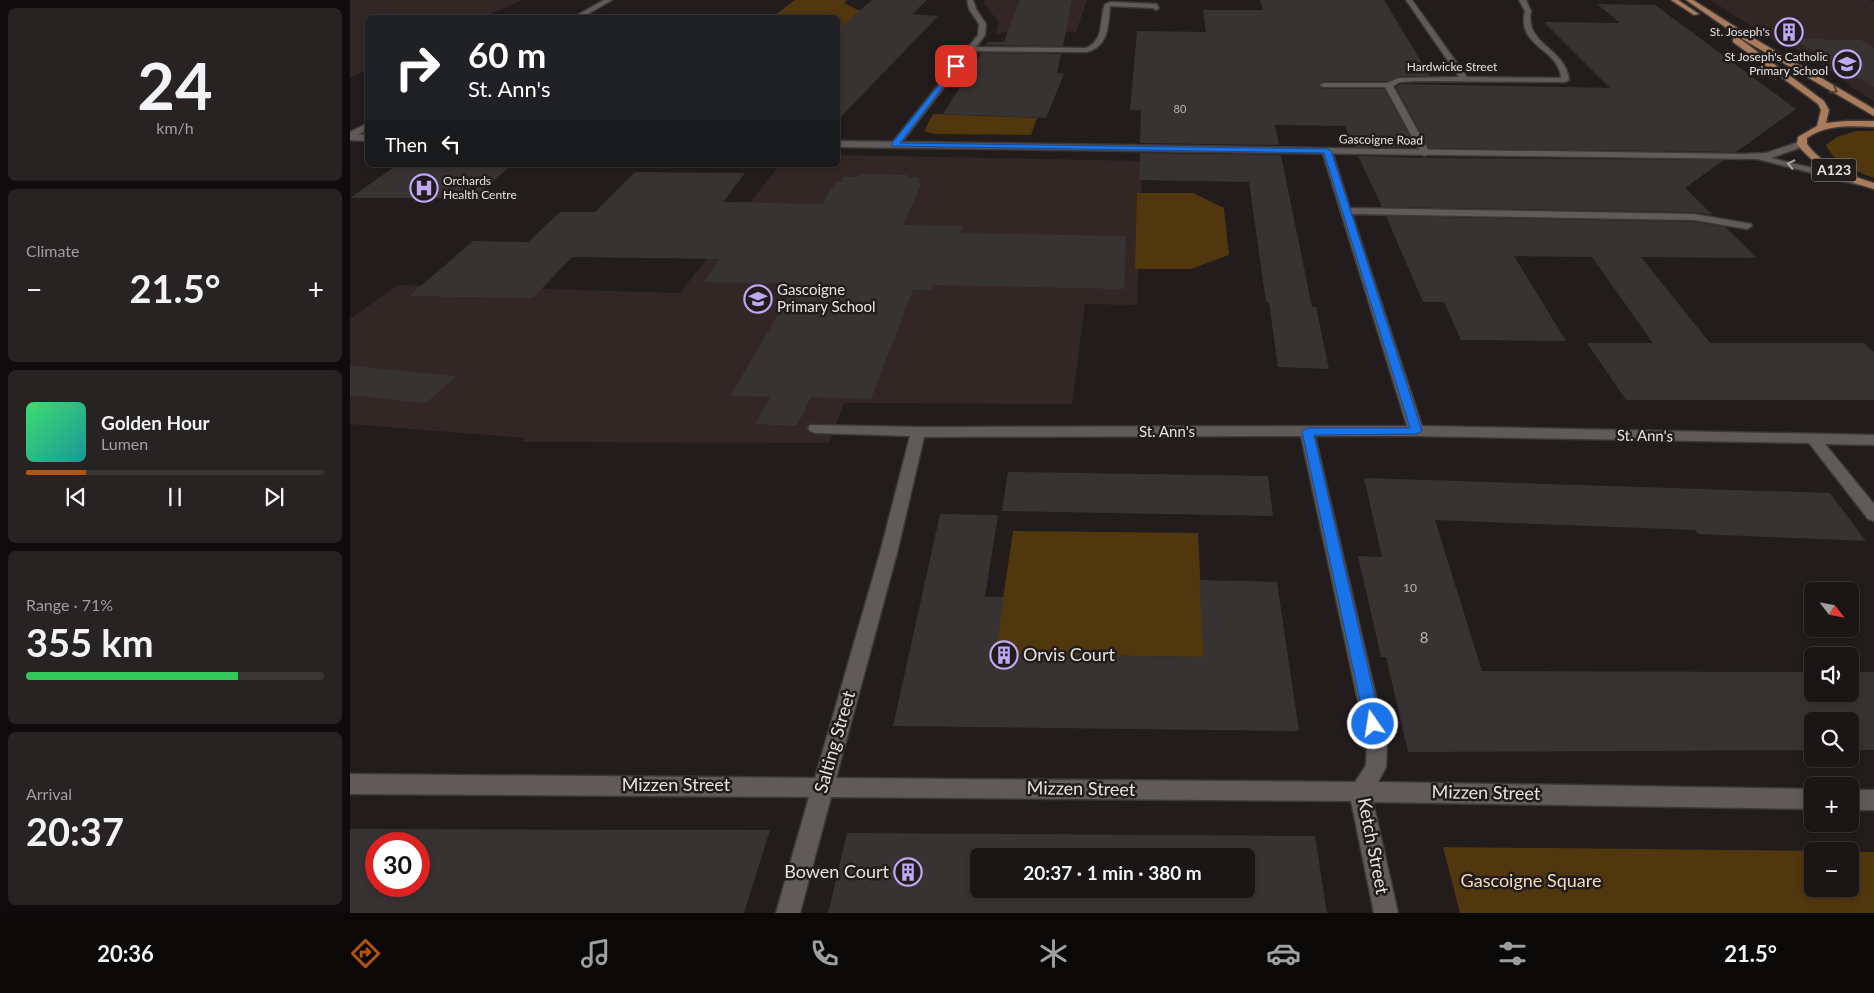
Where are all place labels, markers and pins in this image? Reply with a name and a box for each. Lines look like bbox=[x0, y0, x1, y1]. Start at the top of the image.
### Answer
building icon: St. Joseph's bbox=[1774, 17, 1804, 47]
place label: St. Joseph's bbox=[1710, 24, 1770, 39]
pin bbox=[935, 45, 977, 87]
place label: St Joseph's Catholic Primary School bbox=[1724, 49, 1828, 78]
school or university icon: St Joseph's Catholic Primary School bbox=[1832, 49, 1862, 79]
hospital icon: Orchards Health Centre bbox=[409, 173, 439, 203]
place label: Orchards Health Centre bbox=[443, 173, 517, 202]
place label: Gascoigne Primary School bbox=[777, 280, 876, 315]
school or university icon: Gascoigne Primary School bbox=[743, 284, 773, 314]
building icon: Orvis Court bbox=[989, 640, 1019, 670]
place label: Orvis Court bbox=[1023, 643, 1115, 665]
building icon: Bowen Court bbox=[893, 857, 923, 887]
place label: Bowen Court bbox=[784, 860, 890, 882]

